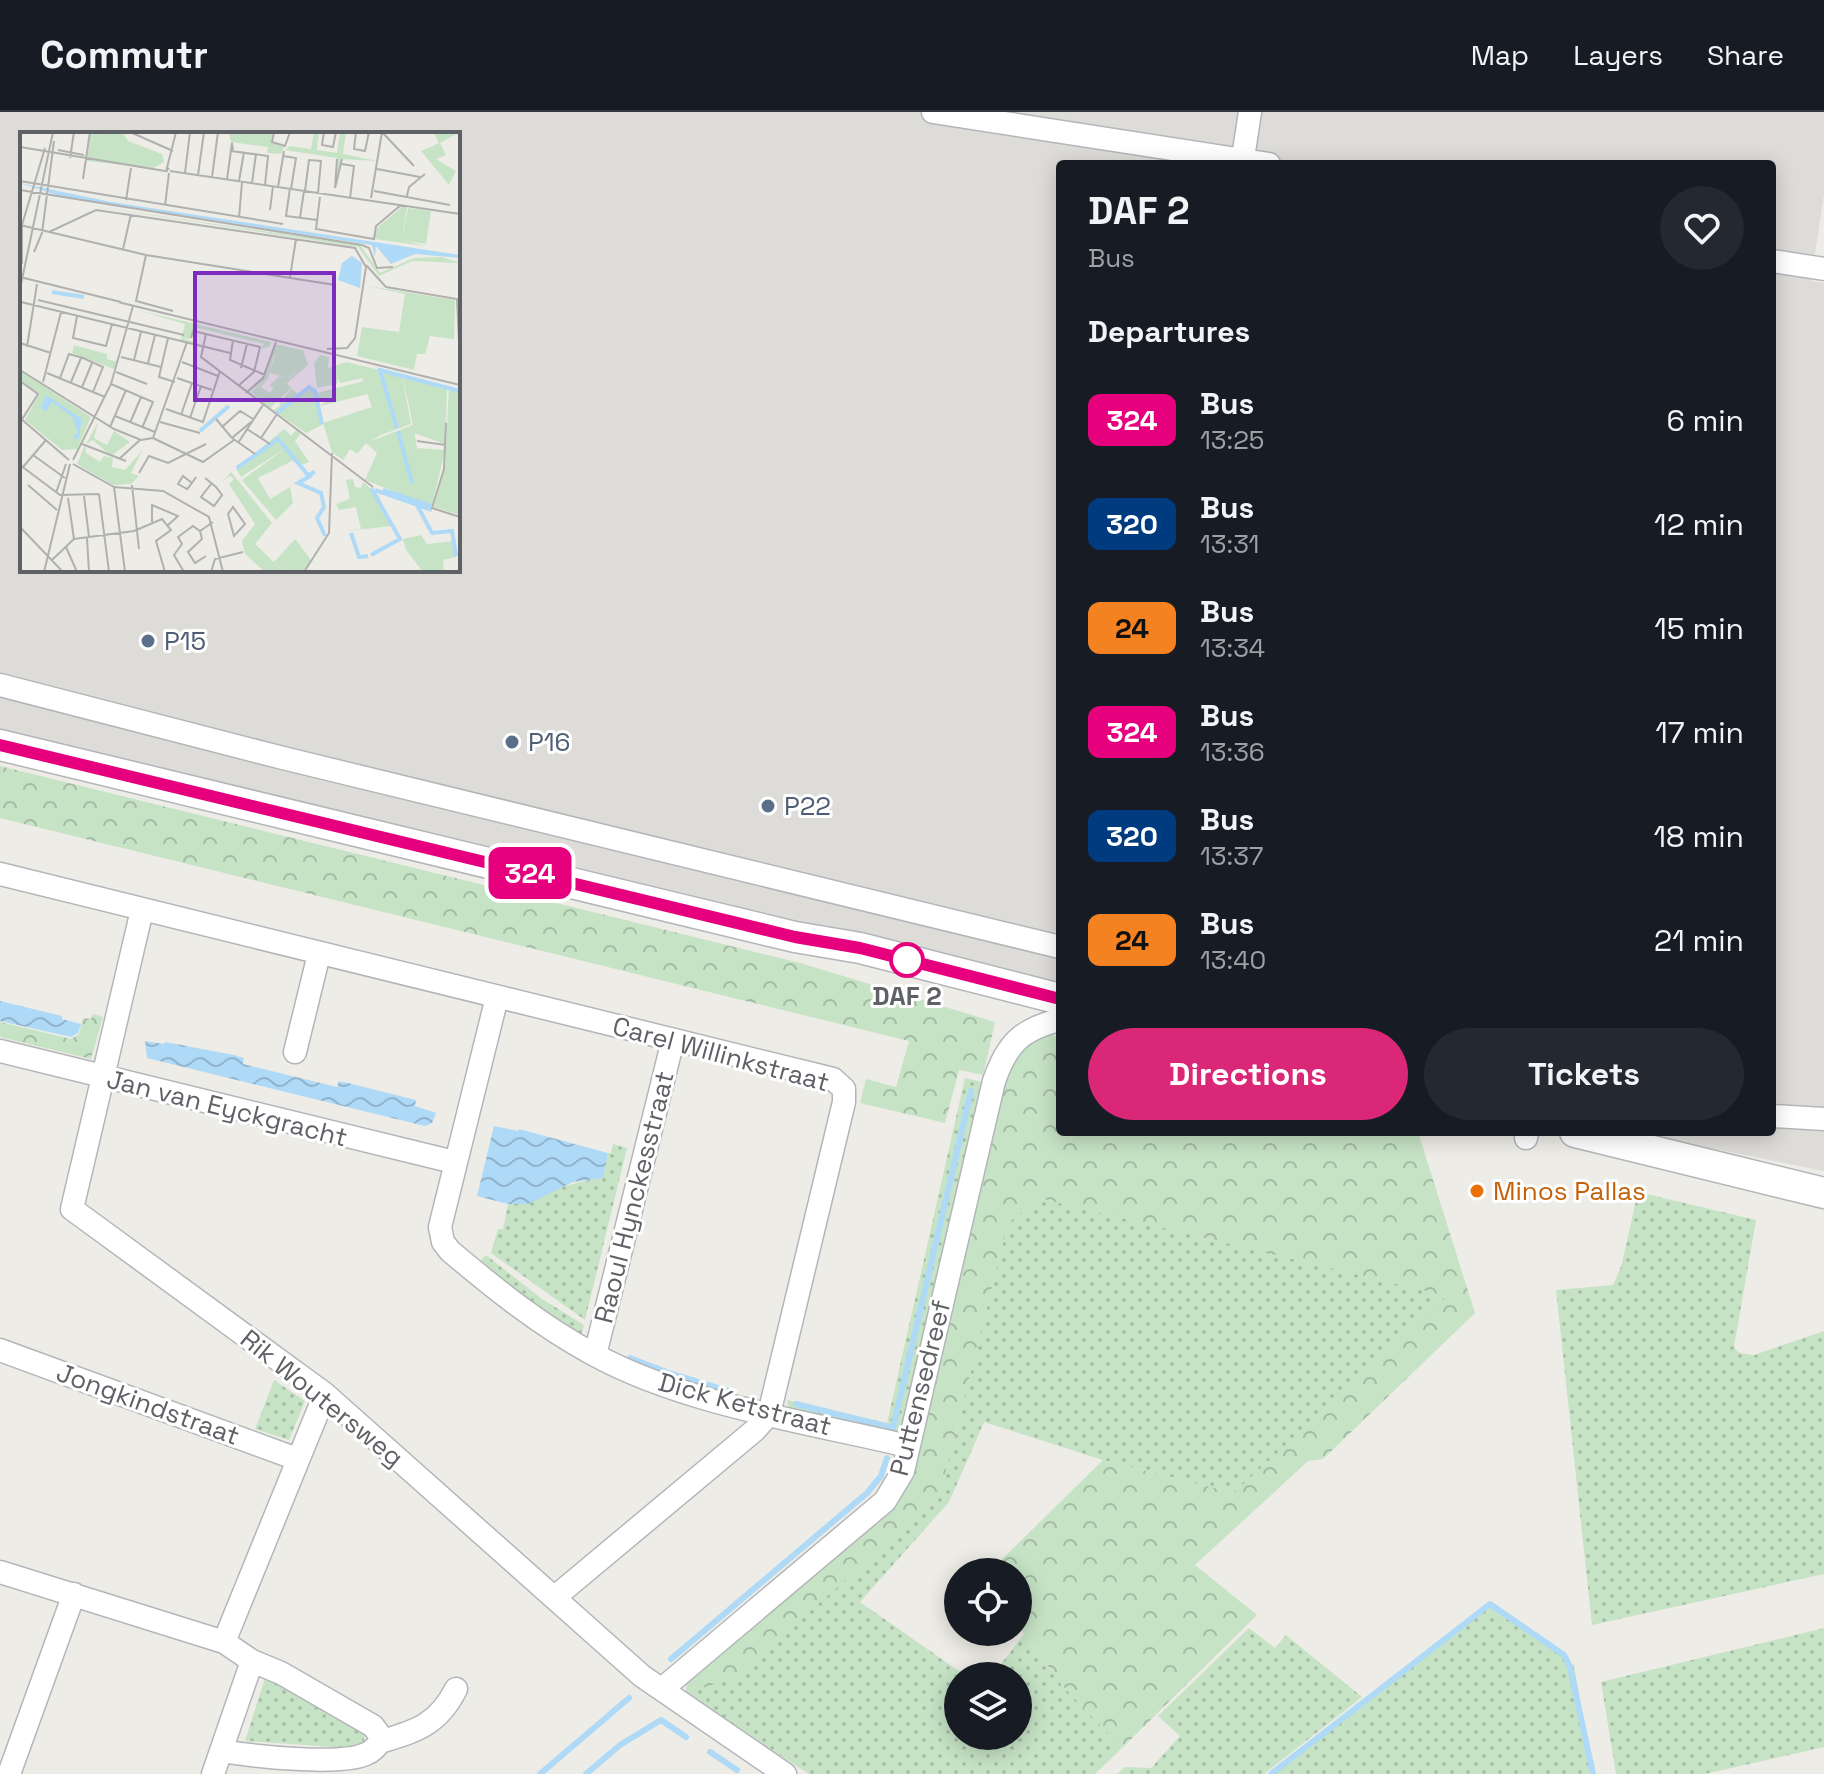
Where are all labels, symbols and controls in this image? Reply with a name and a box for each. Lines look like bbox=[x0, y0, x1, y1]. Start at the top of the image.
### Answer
text: Commutr bbox=[40, 31, 208, 79]
text: Map bbox=[1471, 37, 1529, 73]
text: Layers bbox=[1573, 37, 1663, 73]
text: Share bbox=[1707, 37, 1784, 73]
inset map bbox=[20, 132, 460, 572]
button: heart bbox=[1660, 186, 1744, 270]
text: DAF 2 bbox=[1088, 187, 1190, 235]
text: Bus bbox=[1088, 241, 1135, 275]
text: Departures bbox=[1088, 312, 1250, 351]
text: Bus bbox=[1200, 384, 1254, 423]
text: 6 min bbox=[1666, 401, 1744, 440]
text: 324 bbox=[1106, 402, 1158, 438]
text: 13:25 bbox=[1200, 423, 1264, 457]
text: Bus bbox=[1200, 488, 1254, 527]
text: 12 min bbox=[1654, 505, 1744, 544]
text: 320 bbox=[1106, 506, 1158, 542]
text: 13:31 bbox=[1200, 527, 1259, 561]
text: Bus bbox=[1200, 592, 1254, 631]
text: 15 min bbox=[1654, 609, 1744, 648]
text: 24 bbox=[1115, 610, 1149, 646]
place label: P15 bbox=[164, 624, 206, 658]
text: 13:34 bbox=[1200, 631, 1265, 665]
marker: P15 bbox=[139, 632, 157, 650]
text: Bus bbox=[1200, 696, 1254, 735]
text: 17 min bbox=[1655, 713, 1744, 752]
text: 324 bbox=[1106, 714, 1158, 750]
place label: P16 bbox=[528, 725, 570, 759]
marker: P16 bbox=[503, 733, 521, 751]
text: 13:36 bbox=[1200, 735, 1265, 769]
place label: P22 bbox=[784, 789, 831, 823]
marker: P22 bbox=[759, 797, 777, 815]
text: Bus bbox=[1200, 800, 1254, 839]
text: 18 min bbox=[1654, 817, 1744, 856]
text: 320 bbox=[1106, 818, 1158, 854]
text: 13:37 bbox=[1200, 839, 1264, 873]
line badge: 324 bbox=[484, 847, 576, 899]
text: 324 bbox=[504, 855, 556, 891]
text: Bus bbox=[1200, 904, 1254, 943]
text: 21 min bbox=[1654, 921, 1744, 960]
text: 24 bbox=[1115, 922, 1149, 958]
marker: DAF 2 bbox=[890, 943, 924, 977]
text: 13:40 bbox=[1200, 943, 1266, 977]
place label: DAF 2 bbox=[872, 979, 942, 1013]
street label: Carel Willinkstraat bbox=[609, 1009, 833, 1099]
button: Directions bbox=[1088, 1028, 1408, 1120]
button: Tickets bbox=[1424, 1028, 1744, 1120]
street label: Jan van Eyckgracht bbox=[103, 1062, 351, 1154]
street label: Raoul Hynckesstraat bbox=[586, 1067, 682, 1327]
place label: Minos Pallas bbox=[1493, 1174, 1646, 1208]
marker: Minos Pallas bbox=[1468, 1182, 1486, 1200]
street label: Puttensedreef bbox=[882, 1296, 958, 1480]
street label: Rik Woutersweg bbox=[234, 1322, 410, 1474]
street label: Jongkindstraat bbox=[52, 1355, 244, 1453]
street label: Dick Ketstraat bbox=[655, 1365, 835, 1443]
map controls bbox=[944, 1558, 1032, 1750]
button: locate bbox=[944, 1558, 1032, 1646]
button: layers bbox=[944, 1662, 1032, 1750]

